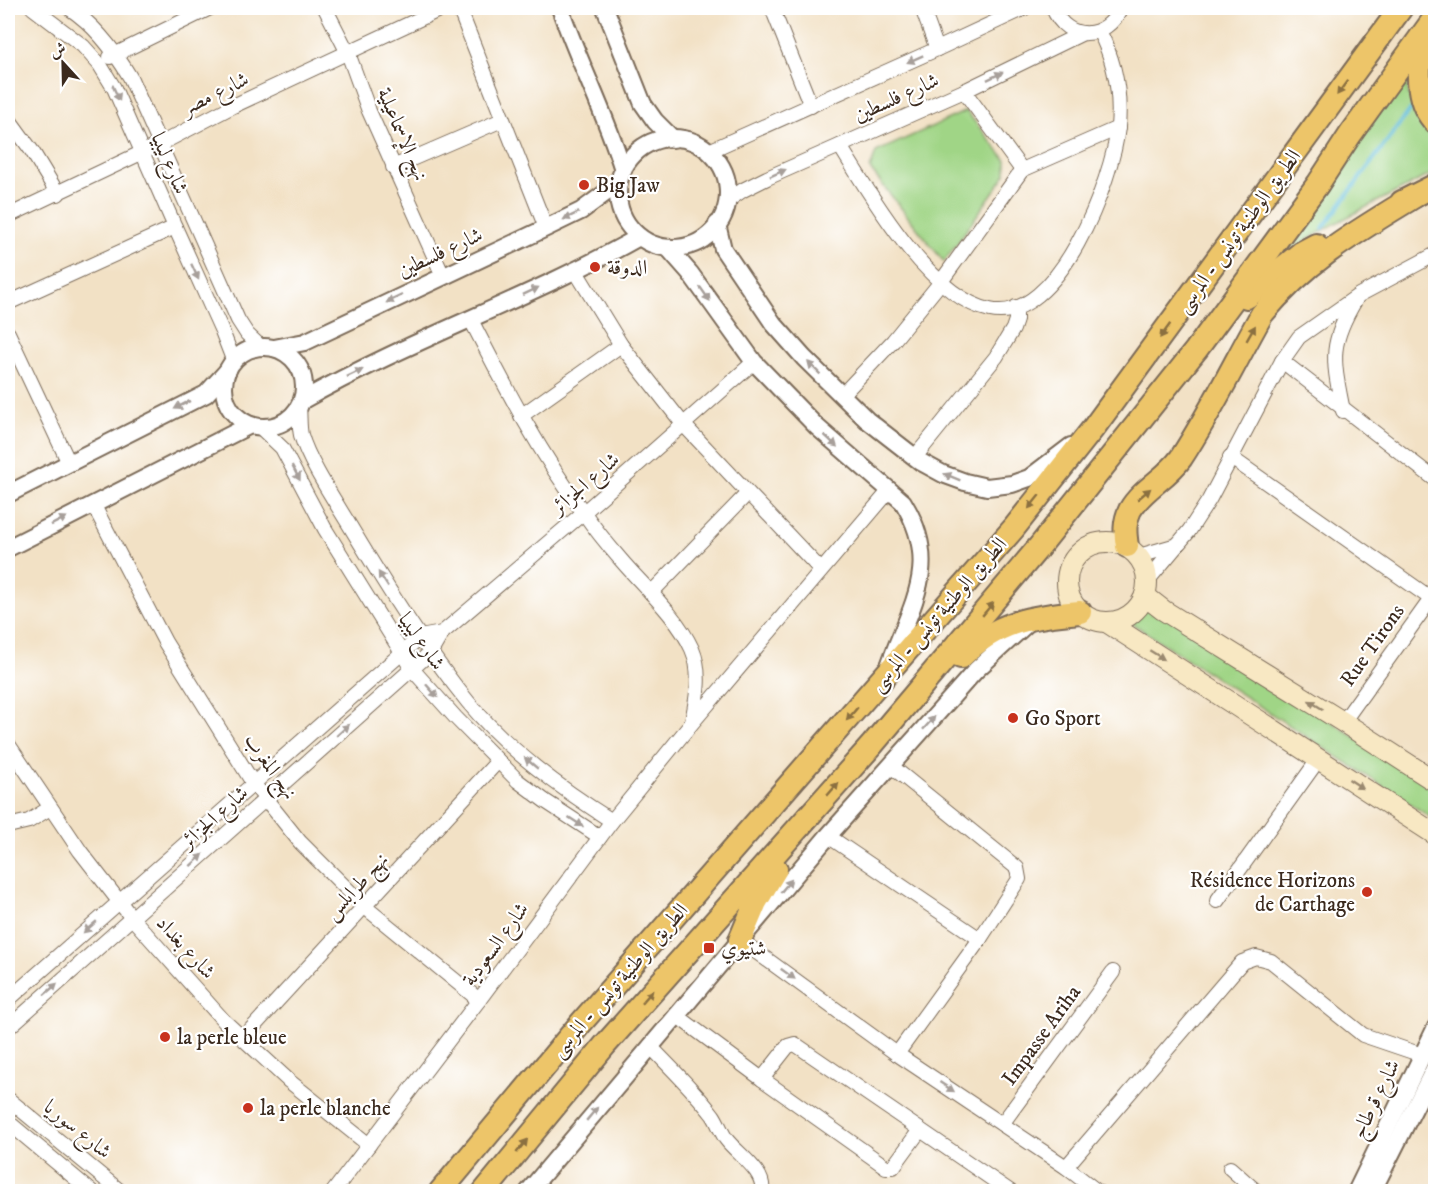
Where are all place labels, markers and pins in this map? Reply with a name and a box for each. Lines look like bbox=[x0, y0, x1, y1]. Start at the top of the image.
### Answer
place label: Big Jaw bbox=[596, 173, 660, 199]
marker: Big Jaw bbox=[577, 178, 591, 192]
place label: الدوقة bbox=[607, 255, 647, 281]
marker: الدوقة bbox=[588, 260, 602, 274]
place label: Go Sport bbox=[1025, 706, 1101, 732]
marker: Go Sport bbox=[1006, 711, 1020, 725]
place label: Résidence Horizons de Carthage bbox=[1190, 868, 1355, 918]
marker: Résidence Horizons de Carthage bbox=[1360, 885, 1374, 899]
place label: شتيوي bbox=[721, 936, 766, 964]
marker: شتيوي bbox=[702, 941, 716, 955]
place label: la perle bleue bbox=[177, 1025, 287, 1051]
marker: la perle bleue bbox=[158, 1030, 172, 1044]
place label: la perle blanche bbox=[260, 1096, 391, 1122]
marker: la perle blanche bbox=[241, 1101, 255, 1115]

